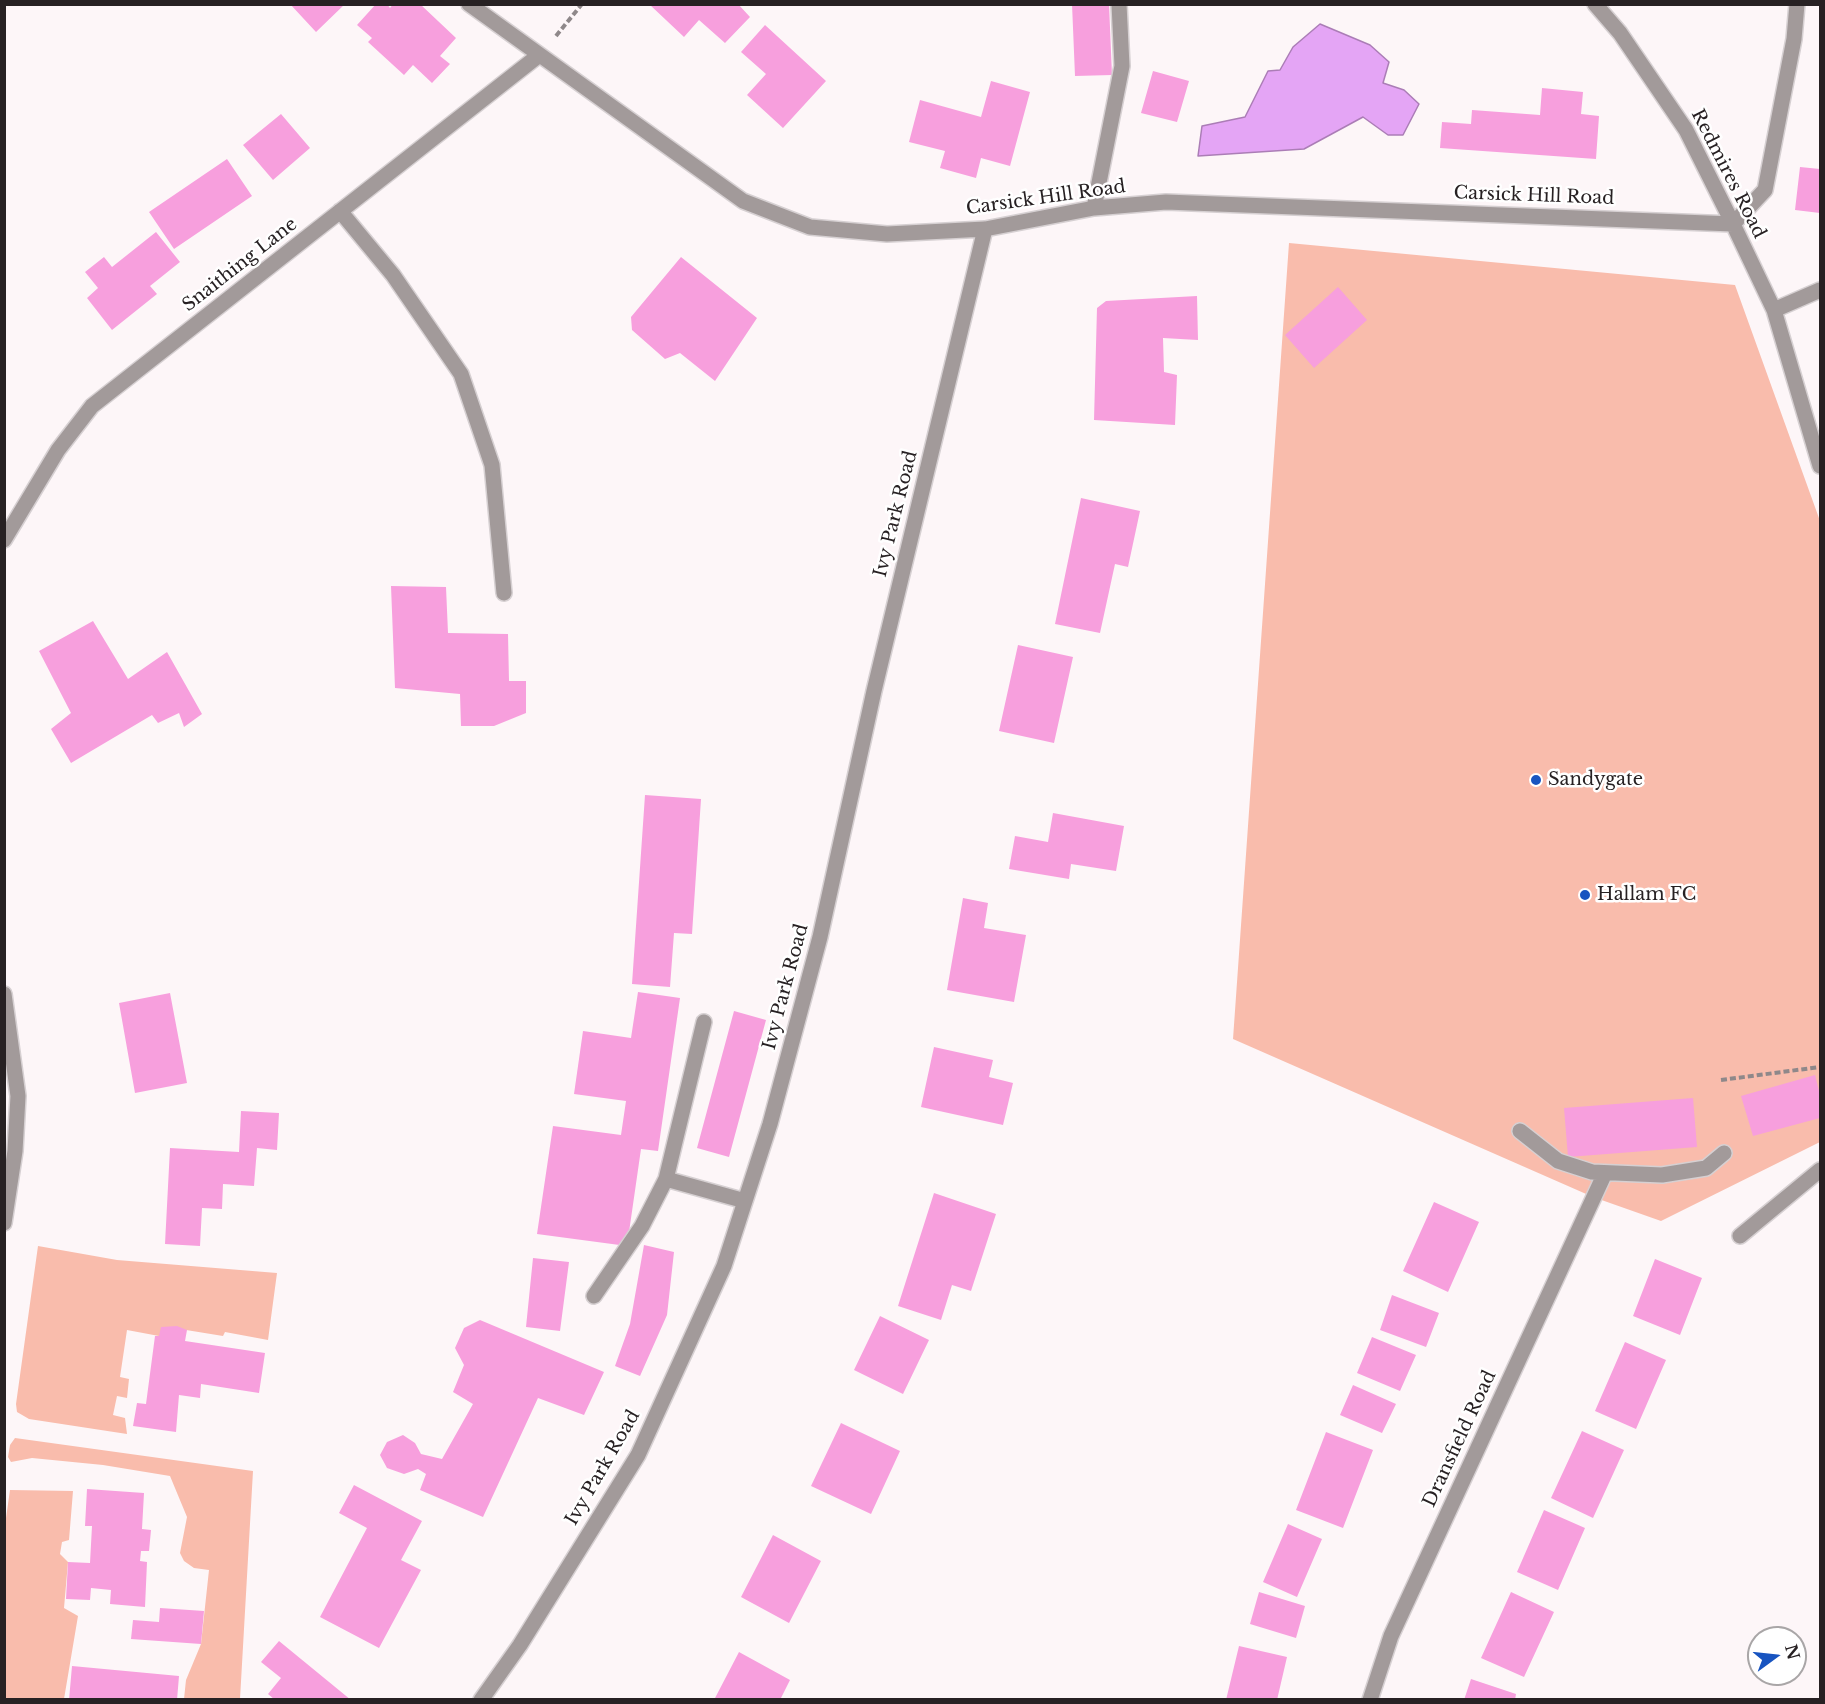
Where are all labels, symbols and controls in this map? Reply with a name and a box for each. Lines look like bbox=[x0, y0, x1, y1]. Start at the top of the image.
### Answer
street label: Redmires Road bbox=[1686, 106, 1770, 242]
street label: Carsick Hill Road bbox=[965, 176, 1127, 220]
street label: Carsick Hill Road bbox=[1453, 182, 1615, 210]
street label: Snaithing Lane bbox=[178, 214, 302, 316]
street label: Ivy Park Road bbox=[870, 449, 922, 579]
place label: Sandygate bbox=[1548, 769, 1643, 791]
marker: Sandygate bbox=[1529, 773, 1543, 787]
place label: Hallam FC bbox=[1597, 884, 1696, 906]
marker: Hallam FC bbox=[1578, 888, 1592, 902]
street label: Ivy Park Road bbox=[759, 922, 813, 1052]
street label: Dransfield Road bbox=[1419, 1367, 1501, 1511]
street label: Ivy Park Road bbox=[561, 1407, 645, 1529]
north arrow bbox=[1747, 1626, 1807, 1686]
text: N bbox=[1781, 1642, 1804, 1662]

